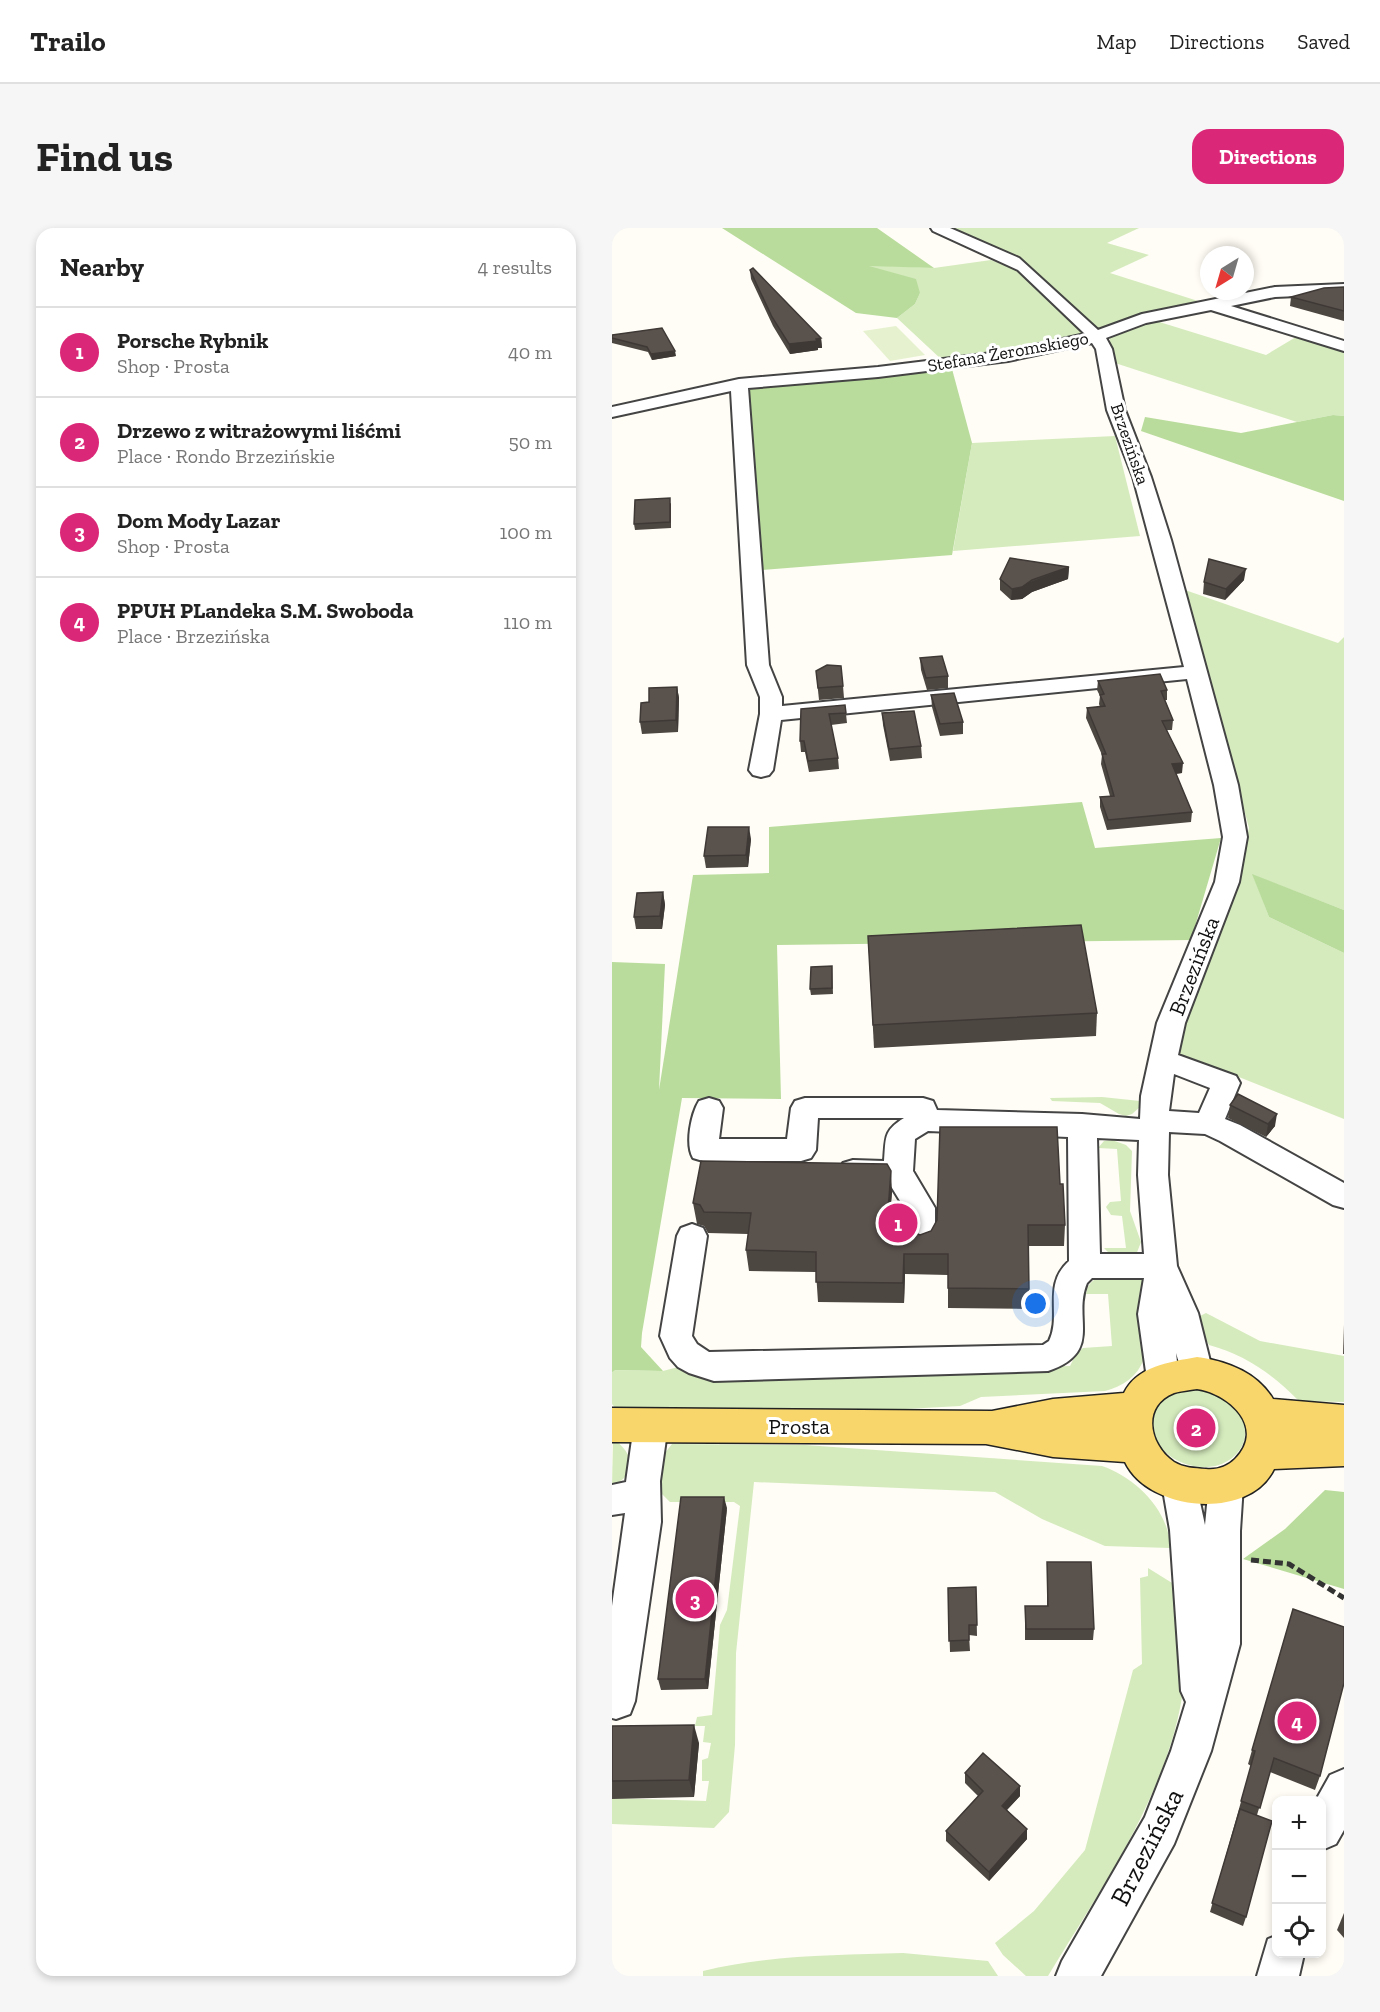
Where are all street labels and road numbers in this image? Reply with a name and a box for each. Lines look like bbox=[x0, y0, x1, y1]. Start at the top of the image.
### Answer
street label: Stefana Żeromskiego bbox=[926, 327, 1090, 377]
street label: Brzezińska bbox=[1106, 400, 1154, 488]
street label: Brzezińska bbox=[1163, 912, 1225, 1019]
street label: Prosta bbox=[768, 1413, 830, 1440]
street label: Brzezińska bbox=[1104, 1783, 1190, 1911]

